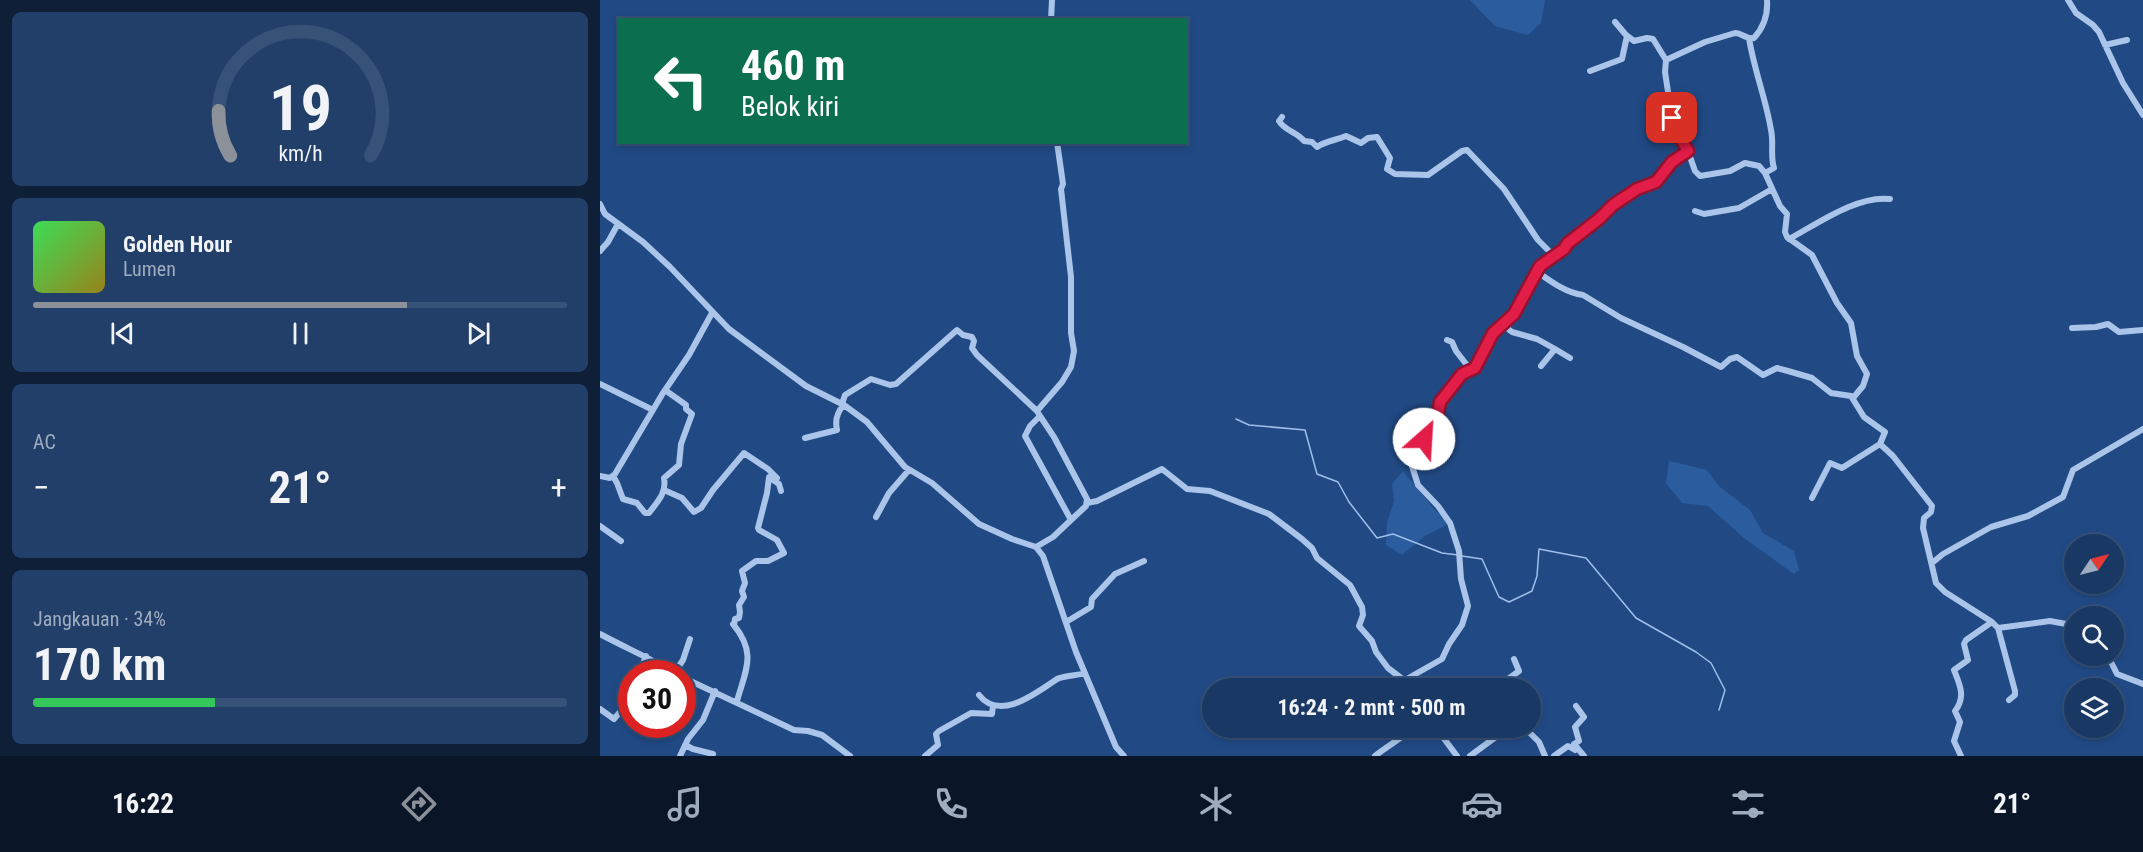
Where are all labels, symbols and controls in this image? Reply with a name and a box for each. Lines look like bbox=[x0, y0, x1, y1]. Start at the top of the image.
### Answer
text: 460 m bbox=[741, 41, 846, 90]
icon: left bbox=[642, 42, 720, 120]
text: 19 bbox=[268, 72, 332, 145]
text: Belok kiri bbox=[741, 91, 839, 123]
pin bbox=[1646, 92, 1697, 143]
icon: arrive bbox=[1655, 101, 1688, 134]
text: km/h bbox=[278, 141, 322, 166]
text: Golden Hour bbox=[123, 232, 232, 257]
text: Lumen bbox=[123, 257, 176, 281]
icon: previous bbox=[106, 317, 139, 350]
icon: pause bbox=[284, 317, 317, 350]
icon: next bbox=[462, 317, 495, 350]
position arrow bbox=[1392, 407, 1456, 471]
text: AC bbox=[33, 430, 56, 454]
text: 21° bbox=[269, 461, 332, 514]
text: − bbox=[33, 468, 50, 507]
text: + bbox=[551, 468, 567, 507]
north arrow bbox=[2064, 534, 2124, 594]
map controls bbox=[2064, 534, 2124, 738]
button: search bbox=[2064, 606, 2124, 666]
text: Jangkauan · 34% bbox=[33, 607, 166, 631]
text: 170 km bbox=[33, 638, 166, 691]
speed limit sign: 30 bbox=[618, 660, 696, 738]
button: layers bbox=[2064, 678, 2124, 738]
text: 16:24 · 2 mnt · 500 m bbox=[1277, 695, 1466, 720]
icon: directions bbox=[398, 783, 440, 825]
icon: music bbox=[664, 783, 706, 825]
icon: phone bbox=[930, 783, 972, 825]
icon: climate bbox=[1195, 783, 1237, 825]
icon: car bbox=[1461, 783, 1503, 825]
icon: filters bbox=[1727, 783, 1769, 825]
text: 16:22 bbox=[112, 788, 174, 820]
text: 21° bbox=[1993, 788, 2031, 820]

